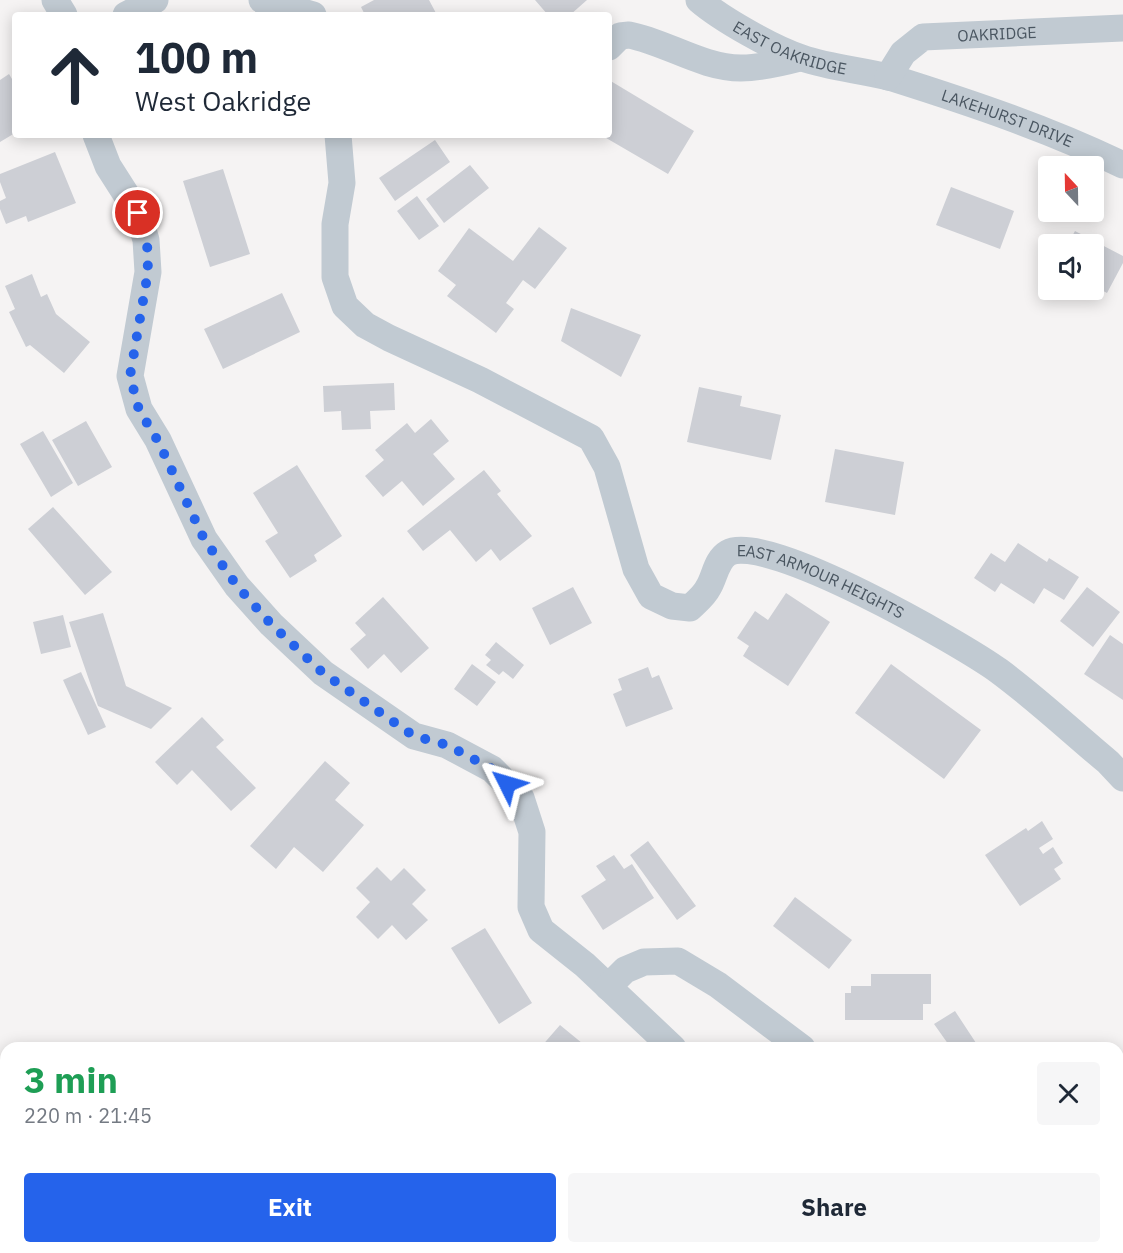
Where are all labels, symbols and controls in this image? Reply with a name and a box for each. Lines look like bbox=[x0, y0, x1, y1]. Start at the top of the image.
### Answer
street label: EAST OAKRIDGE bbox=[730, 16, 848, 79]
street label: OAKRIDGE bbox=[957, 22, 1037, 45]
text: 100 m bbox=[135, 30, 258, 85]
icon: ahead bbox=[36, 36, 114, 114]
text: West Oakridge bbox=[135, 83, 311, 118]
street label: LAKEHURST DRIVE bbox=[939, 85, 1076, 151]
north arrow bbox=[1038, 156, 1104, 222]
map controls bbox=[1038, 156, 1104, 300]
pin bbox=[112, 187, 163, 238]
icon: arrive bbox=[121, 196, 154, 229]
button: sound bbox=[1038, 234, 1104, 300]
street label: EAST ARMOUR HEIGHTS bbox=[737, 540, 908, 623]
position arrow bbox=[475, 752, 539, 816]
text: 3 min bbox=[24, 1056, 118, 1103]
button: close bbox=[1037, 1062, 1100, 1125]
text: 220 m · 21:45 bbox=[24, 1102, 152, 1129]
button: Exit bbox=[24, 1173, 556, 1242]
button: Share bbox=[568, 1173, 1100, 1242]

